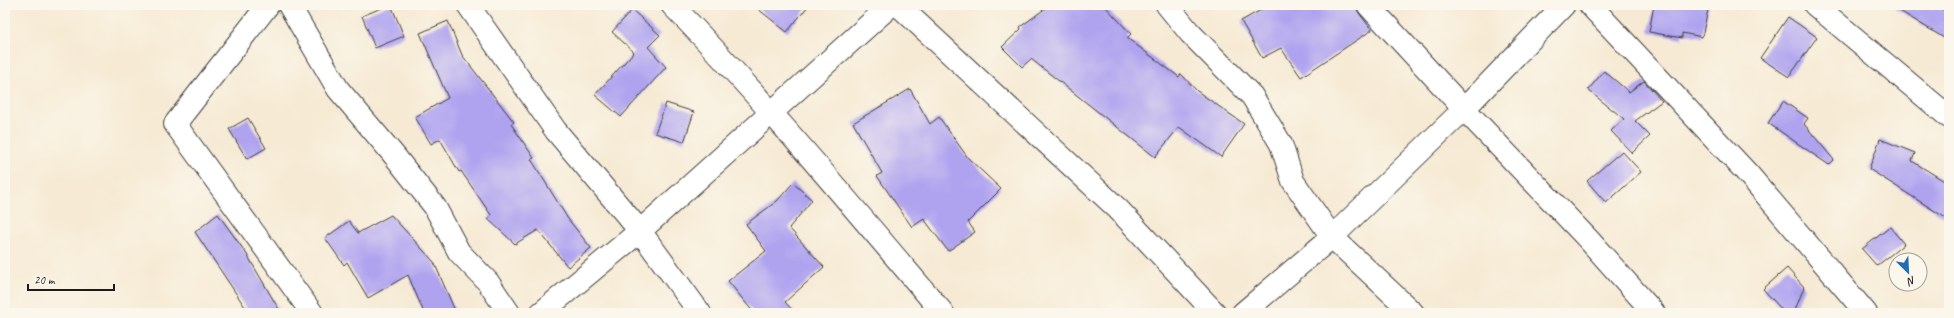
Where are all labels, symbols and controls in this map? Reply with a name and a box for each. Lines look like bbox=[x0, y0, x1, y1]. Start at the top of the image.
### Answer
north arrow bbox=[1888, 252, 1928, 292]
scale bar bbox=[28, 266, 114, 292]
text: 20 m bbox=[34, 272, 56, 288]
text: N bbox=[1904, 273, 1918, 290]

